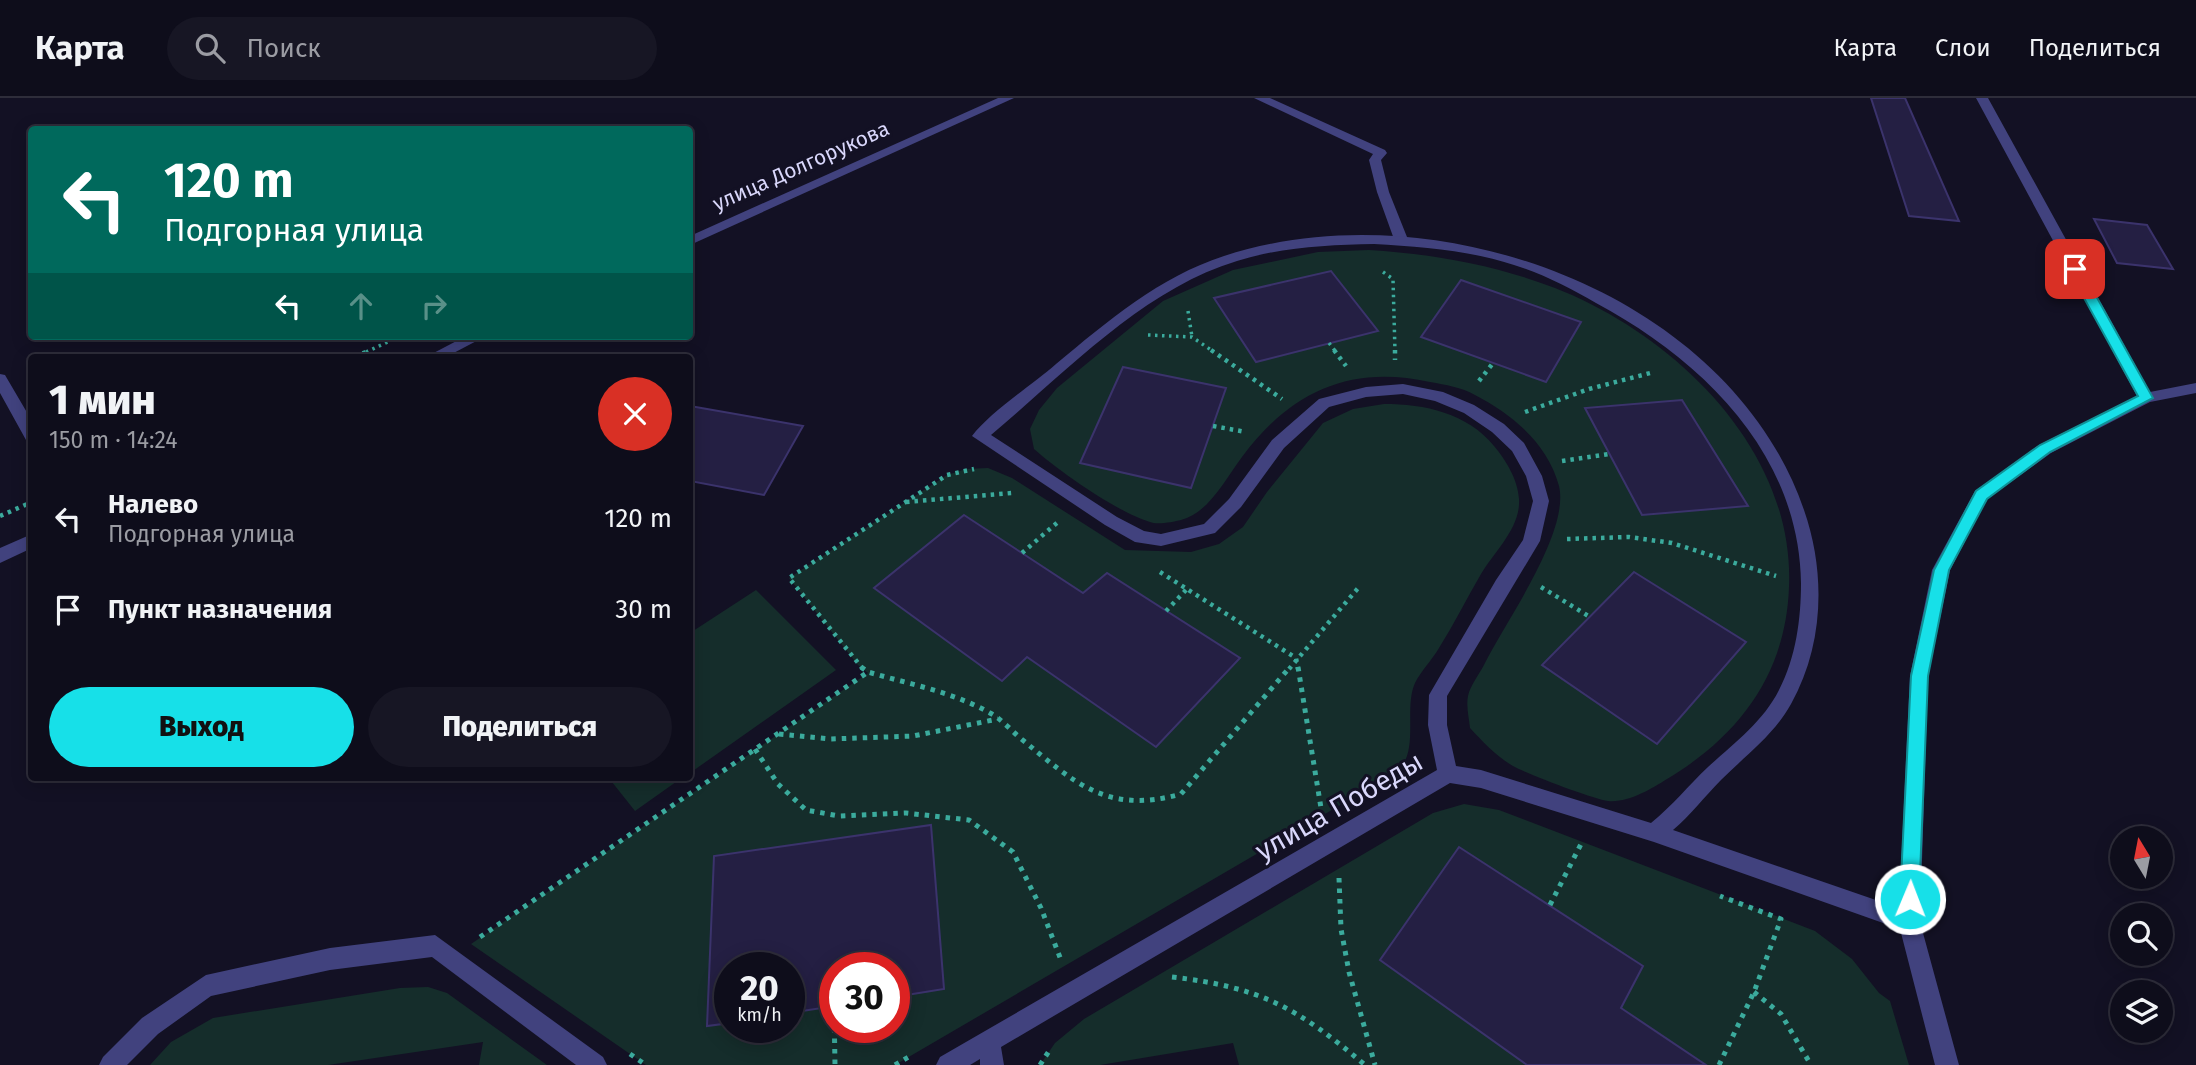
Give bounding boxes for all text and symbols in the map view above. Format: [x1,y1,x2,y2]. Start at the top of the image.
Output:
search box [167,17,657,80]
text: Карта [35,28,125,68]
icon: search [191,29,229,67]
text: Поиск [247,33,321,64]
text: Карта [1833,34,1897,62]
text: Слои [1935,34,1991,62]
text: Поделиться [2029,34,2161,62]
street label: улица Долгорукова [709,115,893,217]
text: 120 m [164,151,294,210]
icon: left [49,154,140,245]
text: Подгорная улица [164,211,424,249]
pin [2045,239,2105,299]
icon: arrive [2056,250,2094,288]
icon: left [269,287,307,325]
icon: ahead [342,287,380,325]
icon: right [415,287,453,325]
text: 1 мин [49,375,156,425]
button: close [598,377,672,451]
text: 150 m · 14:24 [49,426,178,454]
text: Налево [108,489,198,520]
icon: left [49,500,87,538]
text: 120 m [604,503,672,534]
text: Подгорная улица [108,520,295,548]
icon: arrive [49,591,87,629]
text: Пункт назначения [108,594,332,625]
text: 30 m [615,594,672,625]
button: Выход [49,687,354,767]
button: Поделиться [368,687,672,767]
street label: улица Победы [1249,745,1429,867]
north arrow [2110,826,2174,889]
map controls [2110,826,2173,1043]
position arrow [1873,862,1947,936]
button: search [2110,903,2173,966]
speed limit sign: 30 [819,952,910,1043]
text: 20 [740,967,779,1009]
button: layers [2110,980,2173,1043]
text: km/h [737,1004,782,1026]

